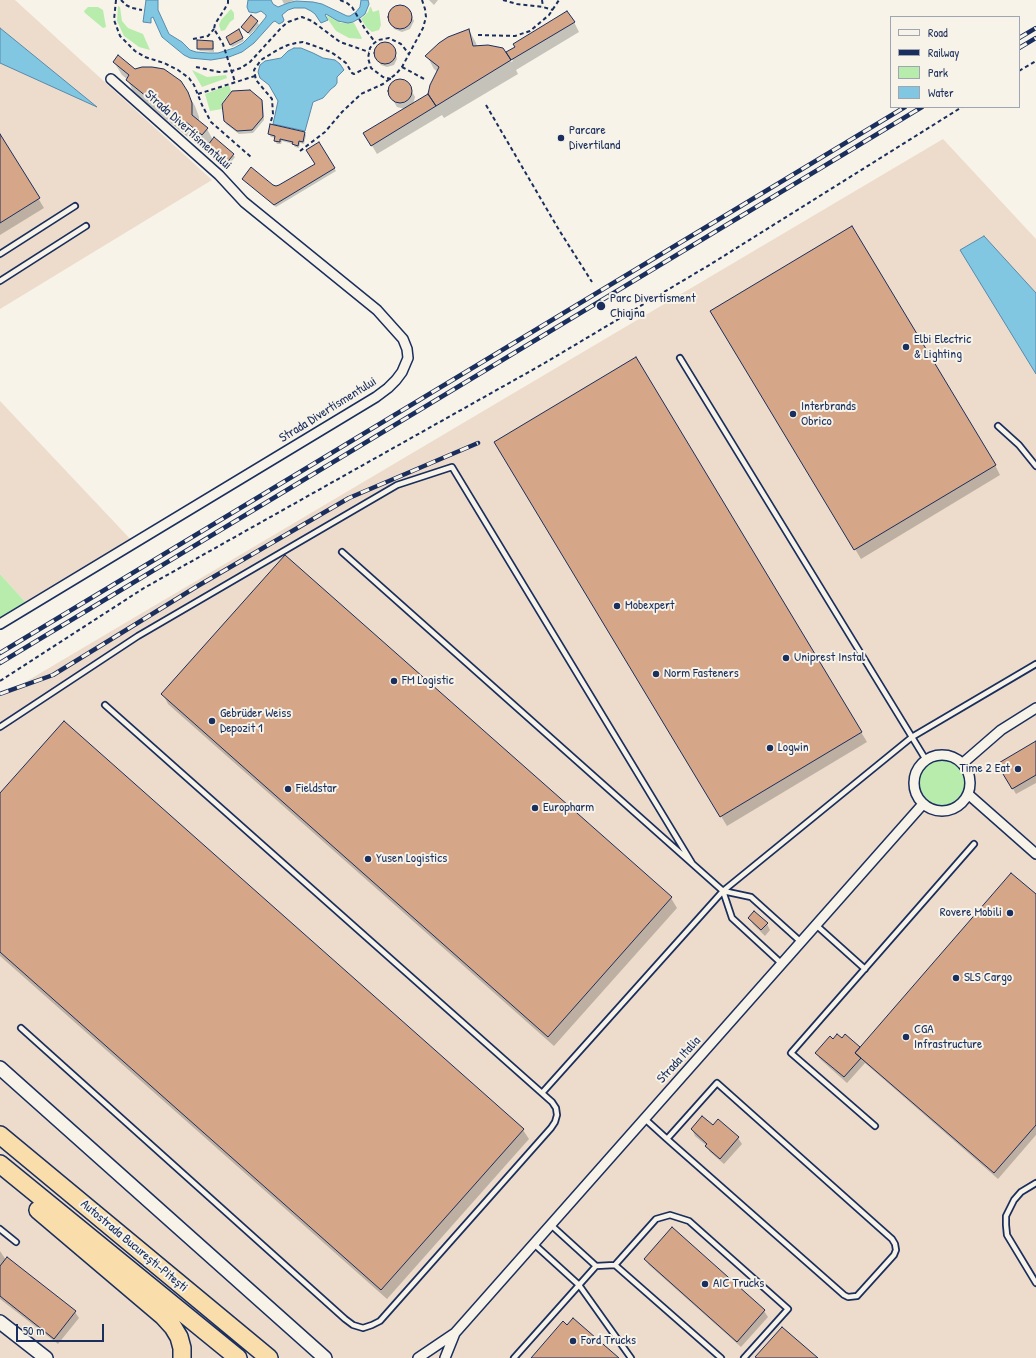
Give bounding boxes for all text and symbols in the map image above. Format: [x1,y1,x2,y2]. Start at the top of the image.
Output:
legend [890,16,1020,108]
text: Road [928,24,948,41]
text: Railway [928,44,959,61]
text: Park [928,64,948,81]
text: Water [928,84,954,101]
street label: Strada Divertismentului [141,87,235,173]
place label: Parcare Divertiland [569,123,620,154]
marker: Parcare Divertiland [556,133,566,143]
place label: Parc Divertisment Chiajna [610,291,696,322]
marker: Parc Divertisment Chiajna [595,300,607,312]
place label: Elbi Electric & Lighting [914,332,971,363]
marker: Elbi Electric & Lighting [901,342,911,352]
street label: Strada Divertismentului [277,374,379,446]
place label: Interbrands Obrico [801,399,856,430]
marker: Interbrands Obrico [788,409,798,419]
place label: Mobexpert [625,598,675,614]
marker: Mobexpert [612,601,622,611]
place label: Uniprest Instal [794,650,865,666]
marker: Uniprest Instal [781,653,791,663]
place label: Norm Fasteners [664,666,739,682]
marker: Norm Fasteners [651,669,661,679]
place label: FM Logistic [402,673,454,689]
marker: FM Logistic [389,676,399,686]
place label: Gebrüder Weiss Depozit 1 [220,706,291,737]
marker: Gebrüder Weiss Depozit 1 [207,716,217,726]
place label: Logwin [778,740,809,756]
marker: Logwin [765,743,775,753]
place label: Time 2 Eat [960,761,1010,777]
marker: Time 2 Eat [1013,764,1023,774]
place label: Fieldstar [296,781,337,797]
marker: Fieldstar [283,784,293,794]
place label: Europharm [543,800,594,816]
marker: Europharm [530,803,540,813]
place label: Yusen Logistics [376,851,447,867]
marker: Yusen Logistics [363,854,373,864]
place label: Rovere Mobili [940,905,1002,921]
marker: Rovere Mobili [1005,908,1015,918]
place label: SLS Cargo [964,970,1012,986]
marker: SLS Cargo [951,973,961,983]
place label: CGA Infrastructure [914,1022,982,1053]
marker: CGA Infrastructure [901,1032,911,1042]
street label: Strada Italia [654,1033,704,1087]
street label: Autostrada București-Pitești [77,1197,191,1295]
place label: AIC Trucks [713,1276,764,1292]
marker: AIC Trucks [700,1279,710,1289]
scale bar [18,1316,106,1342]
text: 50 m [23,1322,44,1339]
place label: Ford Trucks [581,1333,636,1349]
marker: Ford Trucks [568,1336,578,1346]

